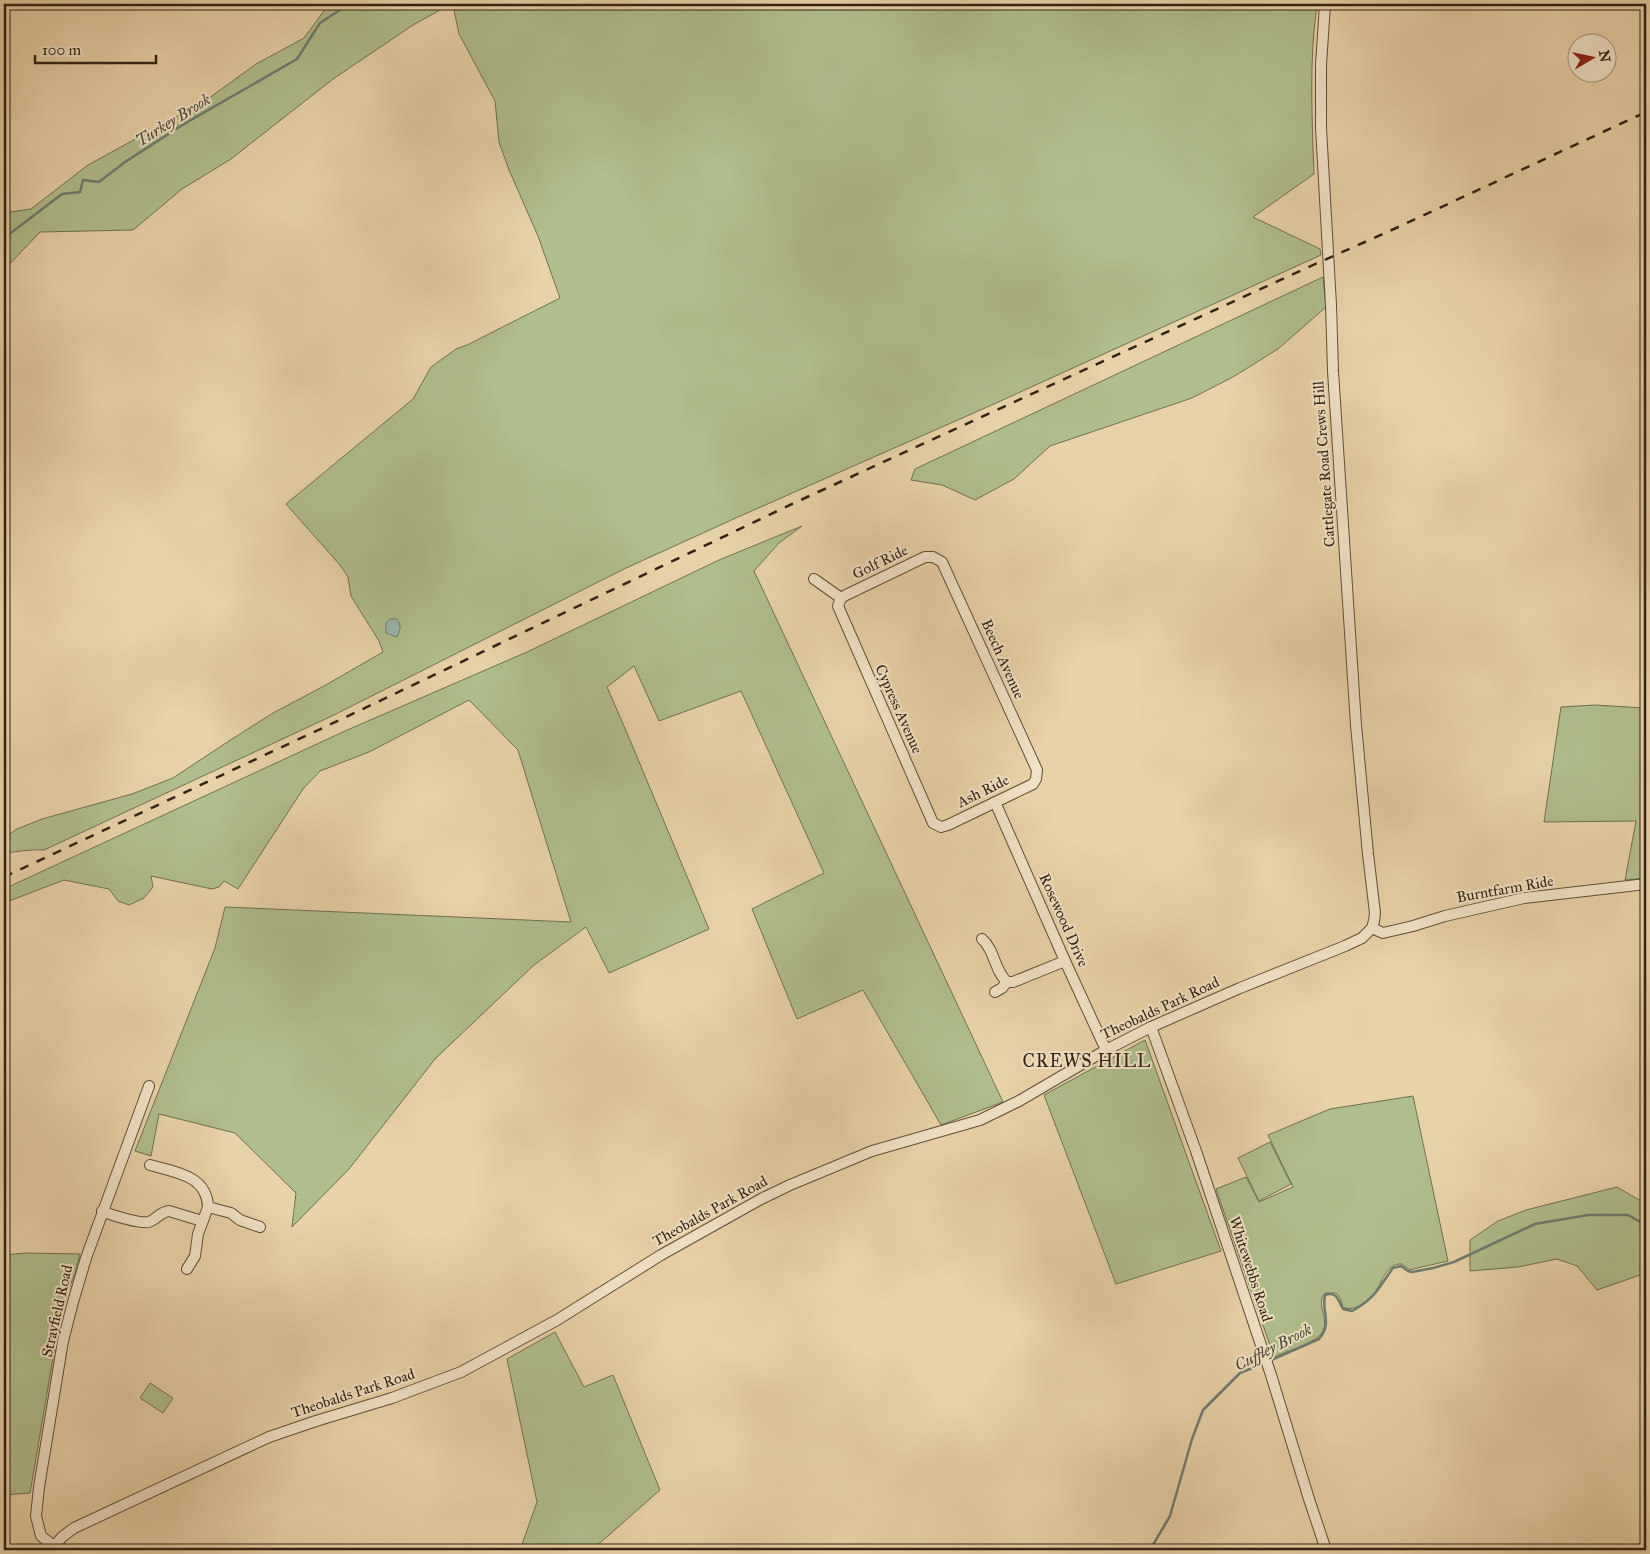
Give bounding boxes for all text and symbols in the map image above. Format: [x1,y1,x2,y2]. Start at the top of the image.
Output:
scale bar [35,32,156,64]
north arrow [1568,32,1618,82]
text: 100 m [42,41,82,59]
text: N [1595,49,1614,63]
water label: Turkey Brook [132,90,214,150]
street label: Cattlegate Road Crews Hill [1309,379,1339,548]
street label: Golf Ride [849,541,911,583]
street label: Beech Avenue [977,616,1029,702]
street label: Cypress Avenue [871,662,927,756]
street label: Ash Ride [953,771,1012,812]
street label: Rosewood Drive [1035,871,1093,969]
street label: Burntfarm Ride [1455,872,1555,906]
street label: Theobalds Park Road [1098,972,1223,1043]
district label: CREWS HILL [1023,1050,1151,1072]
street label: Theobalds Park Road [649,1172,771,1250]
street label: Whitewebbs Road [1226,1214,1277,1324]
street label: Strayfield Road [38,1263,76,1359]
water label: Cuffley Brook [1231,1319,1315,1375]
street label: Theobalds Park Road [289,1364,417,1421]

